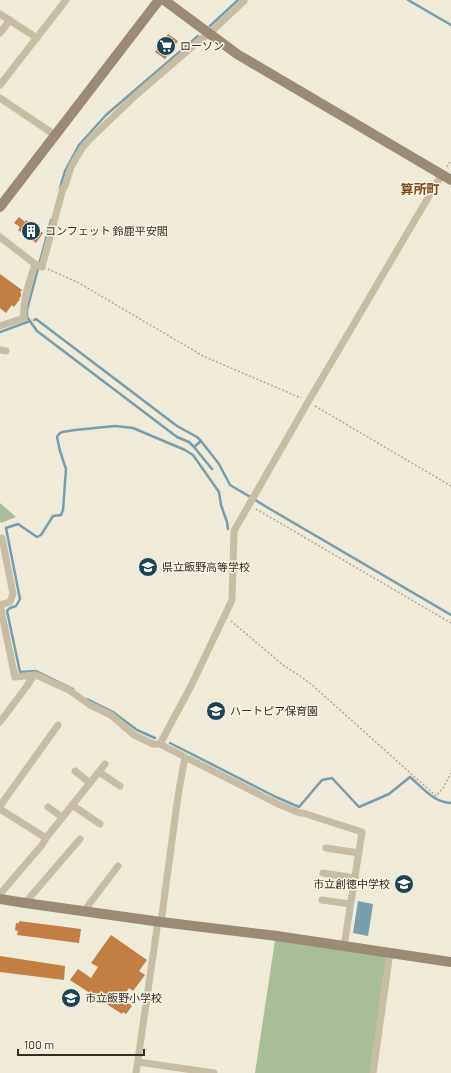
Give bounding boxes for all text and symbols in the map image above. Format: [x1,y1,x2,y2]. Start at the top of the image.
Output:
supermarket icon: ローソン [155,35,177,57]
place label: ローソン [180,39,224,52]
district label: 算所町 [400,181,440,197]
building icon: コンフェット 鈴鹿平安閣 [20,220,42,242]
place label: コンフェット 鈴鹿平安閣 [45,224,168,237]
school or university icon: 県立飯野高等学校 [137,556,159,578]
place label: 県立飯野高等学校 [162,560,250,573]
school or university icon: ハートピア保育園 [205,700,227,722]
place label: ハートピア保育園 [230,704,318,717]
school or university icon: 市立創徳中学校 [393,873,415,895]
place label: 市立創徳中学校 [313,877,390,890]
school or university icon: 市立飯野小学校 [60,987,82,1009]
place label: 市立飯野小学校 [85,991,162,1004]
scale bar [18,1031,144,1057]
text: 100 m [24,1037,54,1051]

